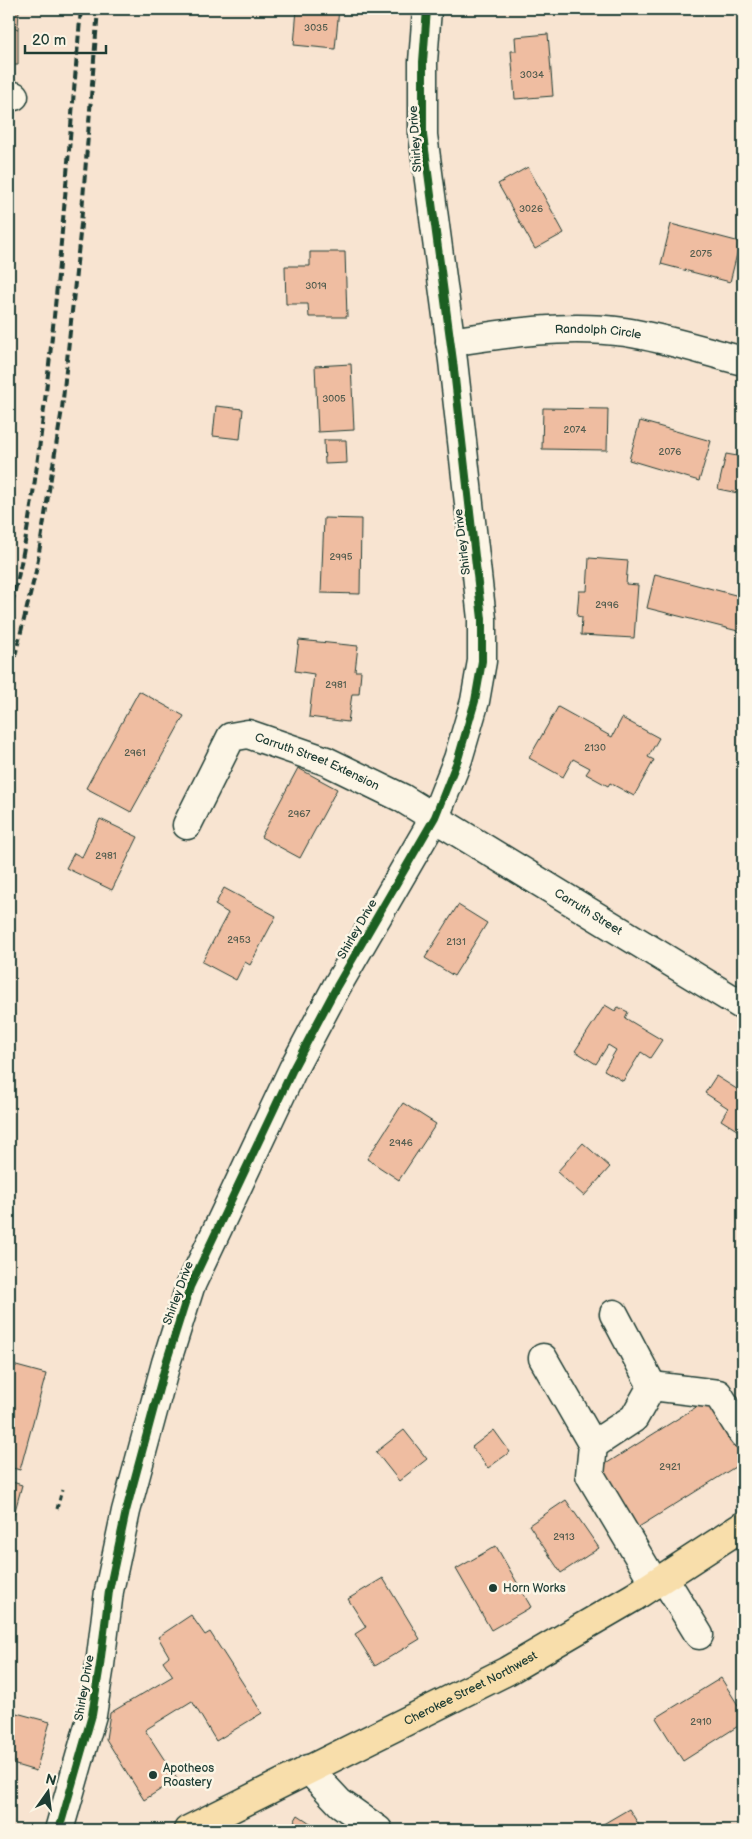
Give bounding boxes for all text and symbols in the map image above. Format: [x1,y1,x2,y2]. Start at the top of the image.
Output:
scale bar [25,22,106,54]
house number: 3035 [304,22,328,34]
text: 20 m [32,31,66,50]
house number: 3034 [520,69,544,81]
street label: Shirley Drive [406,105,425,173]
house number: 3026 [519,203,543,215]
house number: 2075 [690,248,712,260]
house number: 3019 [305,280,327,292]
street label: Randolph Circle [554,322,643,343]
house number: 3005 [322,393,346,405]
house number: 2074 [564,424,586,436]
house number: 2076 [659,446,681,458]
street label: Shirley Drive [451,508,474,576]
house number: 2995 [329,551,353,563]
house number: 2996 [595,599,619,611]
house number: 2981 [325,679,347,691]
street label: Carruth Street Extension [253,730,382,794]
house number: 2130 [584,742,606,754]
house number: 2961 [124,747,146,759]
house number: 2967 [288,808,310,820]
house number: 2981 [95,850,117,862]
street label: Carruth Street [551,886,625,939]
street label: Shirley Drive [334,897,381,962]
house number: 2953 [227,934,251,946]
house number: 2131 [446,936,466,948]
house number: 2946 [389,1137,413,1149]
street label: Shirley Drive [160,1259,197,1327]
house number: 2921 [659,1461,681,1473]
house number: 2913 [553,1531,575,1543]
place label: Horn Works [503,1581,566,1596]
marker: Horn Works [487,1582,499,1594]
street label: Cherokee Street Northwest [402,1648,540,1729]
street label: Shirley Drive [71,1654,98,1722]
house number: 2910 [690,1716,712,1728]
place label: Apotheos Roastery [163,1761,214,1790]
north arrow [22,1766,72,1816]
marker: Apotheos Roastery [147,1769,159,1781]
text: N [44,1770,58,1789]

